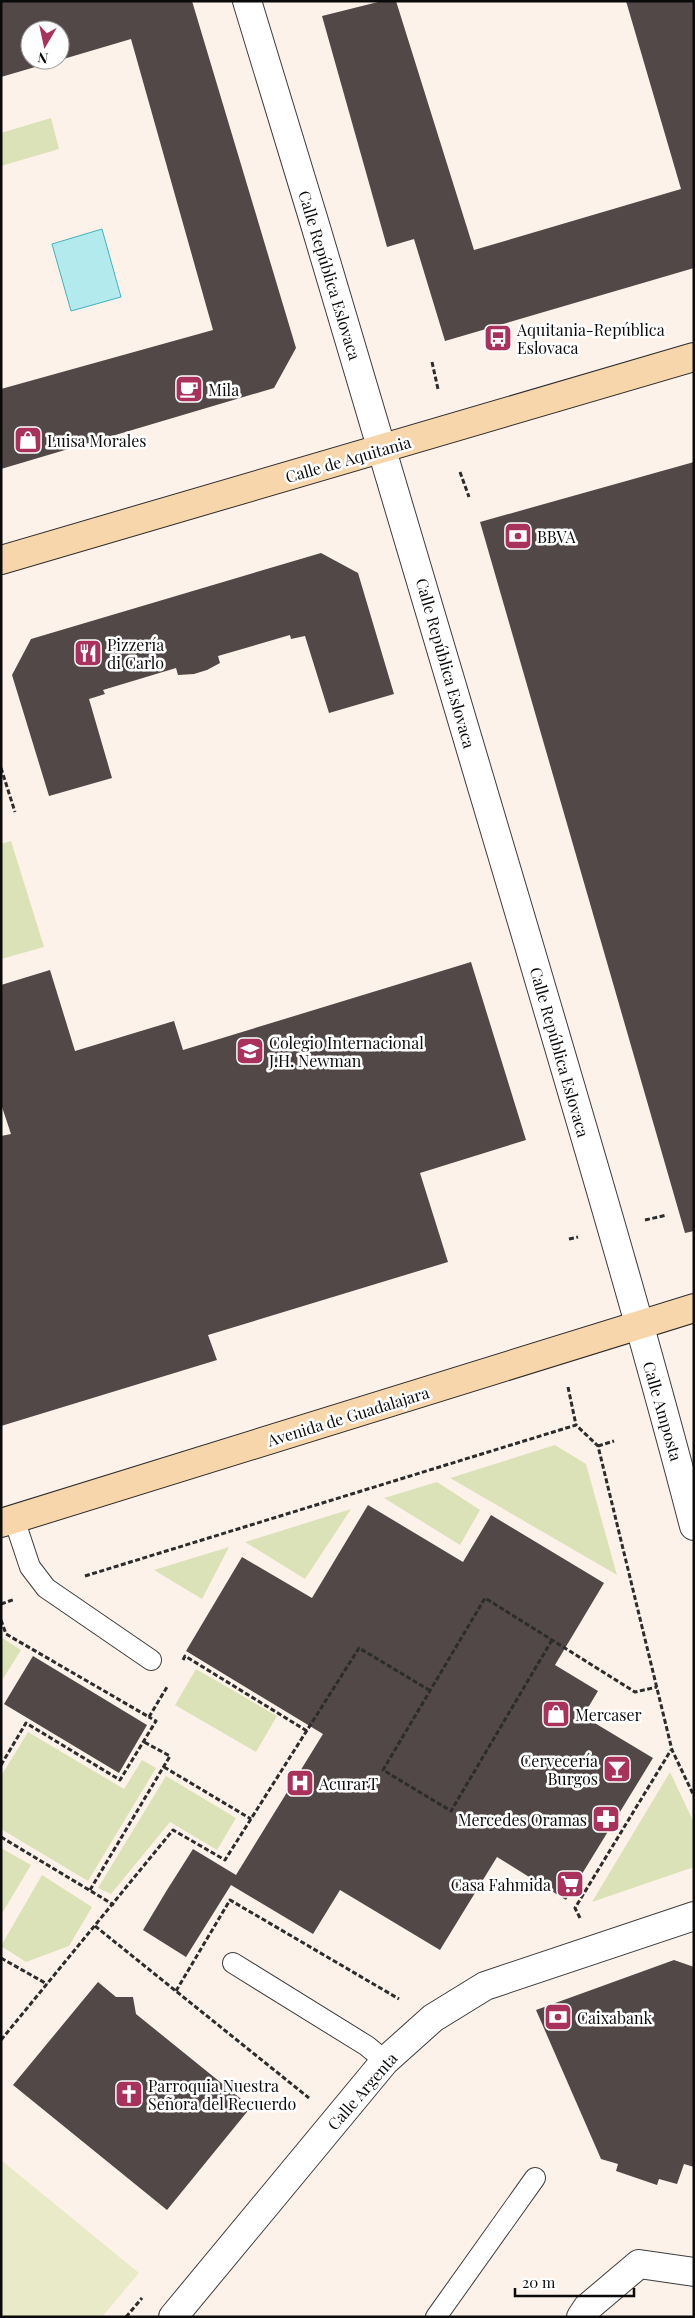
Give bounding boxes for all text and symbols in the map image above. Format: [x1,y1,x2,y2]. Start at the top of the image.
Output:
north arrow [20,20,70,70]
text: N [36,48,49,69]
street label: Calle República Eslovaca [294,188,366,362]
place label: Aquitania-República Eslovaca [516,319,665,358]
bus stop icon: Aquitania-República Eslovaca [483,323,513,353]
cafe icon: Mila [174,374,204,404]
place label: Mila [208,379,239,400]
shop icon: Luisa Morales [13,425,43,455]
place label: Luisa Morales [47,430,146,451]
street label: Calle de Aquitania [283,431,413,487]
bank icon: BBVA [503,521,533,551]
place label: BBVA [537,526,577,547]
street label: Calle República Eslovaca [412,575,480,751]
place label: Pizzería di Carlo [107,634,164,673]
restaurant icon: Pizzería di Carlo [73,638,103,668]
street label: Calle República Eslovaca [526,964,594,1140]
place label: Colegio Internacional J.H. Newman [268,1032,424,1071]
school or university icon: Colegio Internacional J.H. Newman [235,1036,265,1066]
street label: Calle Amposta [639,1359,687,1463]
street label: Avenida de Guadalajara [264,1381,432,1451]
shop icon: Mercaser [541,1699,571,1729]
place label: Mercaser [575,1704,642,1725]
place label: Cervecería Burgos [520,1750,598,1789]
bar icon: Cervecería Burgos [602,1754,632,1784]
hospital icon: AcurarT [285,1768,315,1798]
place label: AcurarT [318,1773,378,1794]
pharmacy icon: Mercedes Oramas [591,1804,621,1834]
place label: Mercedes Oramas [458,1809,587,1830]
supermarket icon: Casa Fahmida [555,1869,585,1899]
place label: Casa Fahmida [451,1874,551,1895]
bank icon: Caixabank [543,2002,573,2032]
place label: Caixabank [577,2007,652,2028]
street label: Calle Argenta [322,2048,402,2134]
place label: Parroquia Nuestra Señora del Recuerdo [148,2075,297,2114]
church icon: Parroquia Nuestra Señora del Recuerdo [114,2079,144,2109]
scale bar [515,2266,634,2298]
text: 20 m [522,2272,556,2292]

